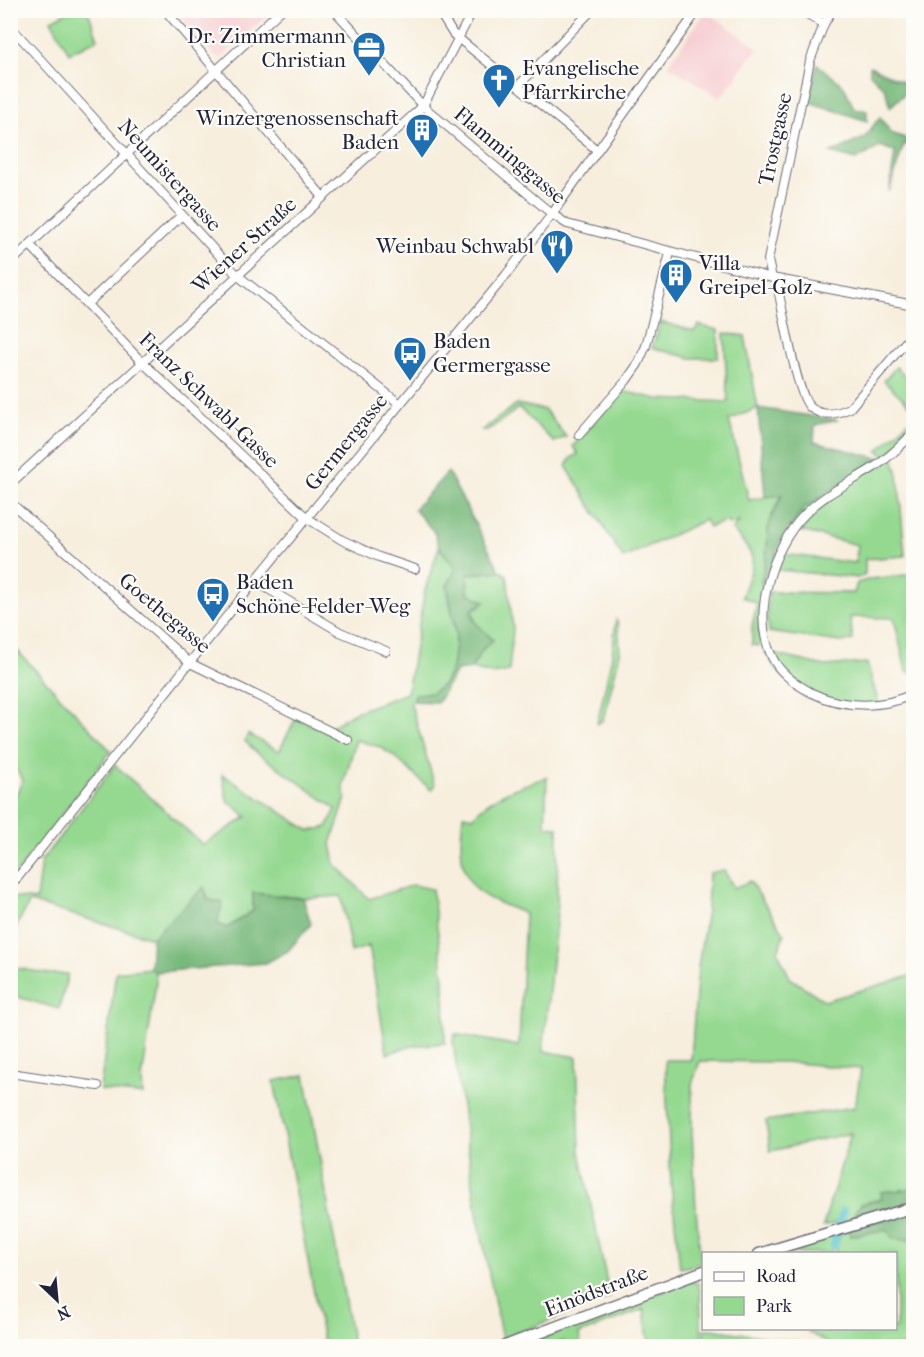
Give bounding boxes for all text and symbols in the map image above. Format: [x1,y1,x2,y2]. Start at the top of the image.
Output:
place label: Dr. Zimmermann Christian [187,24,346,72]
office icon: Dr. Zimmermann Christian [351,30,387,77]
place label: Evangelische Pfarrkirche [522,56,639,104]
church icon: Evangelische Pfarrkirche [481,62,517,109]
street label: Trostgasse [753,90,797,188]
street label: Flamminggasse [449,101,571,209]
place label: Winzergenossenschaft Baden [195,106,400,154]
building icon: Winzergenossenschaft Baden [404,112,440,159]
street label: Neumistergasse [113,114,227,236]
street label: Wiener Straße [186,192,301,299]
restaurant icon: Weinbau Schwabl [539,228,575,275]
place label: Weinbau Schwabl [375,234,534,258]
place label: Villa Greipel-Golz [698,251,813,299]
building icon: Villa Greipel-Golz [658,257,694,304]
street label: Franz Schwabl-Gasse [134,327,284,473]
place label: Baden Germergasse [433,329,551,377]
bus stop icon: Baden Germergasse [392,335,428,382]
street label: Germergasse [300,389,392,495]
street label: Goethegasse [114,568,216,658]
place label: Baden Schöne-Felder-Weg [236,570,411,618]
bus stop icon: Baden Schöne-Felder-Weg [195,576,231,623]
legend [702,1252,897,1330]
street label: Einödstraße [541,1260,651,1322]
text: Road [756,1266,796,1287]
north arrow [27,1270,87,1330]
text: Park [756,1296,793,1317]
text: N [53,1302,73,1325]

